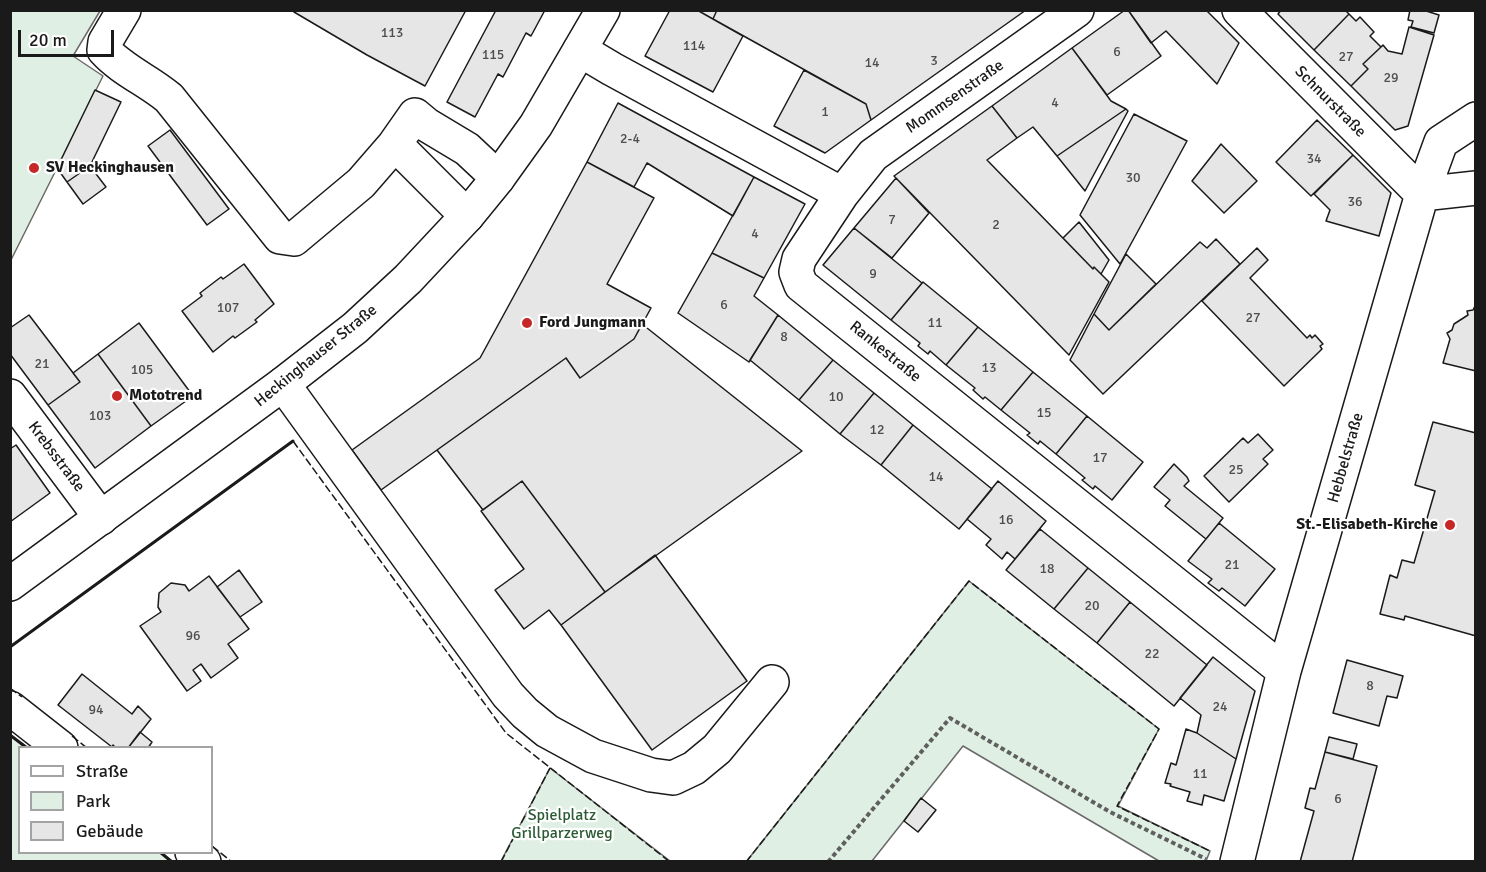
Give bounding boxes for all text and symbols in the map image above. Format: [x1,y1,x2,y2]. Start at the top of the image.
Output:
scale bar [21,18,117,56]
house number: 113 [381,25,403,41]
text: 20 m [29,29,67,51]
house number: 114 [683,38,705,54]
house number: 6 [1113,44,1121,60]
house number: 115 [482,47,504,63]
house number: 27 [1338,49,1354,65]
house number: 3 [930,53,938,69]
house number: 14 [864,55,880,71]
street label: Mommsenstraße [902,56,1008,138]
street label: Schnurstraße [1290,62,1370,142]
house number: 29 [1383,70,1399,86]
house number: 4 [1051,95,1059,111]
house number: 1 [821,104,829,120]
house number: 2-4 [620,131,640,147]
house number: 34 [1306,151,1322,167]
place label: SV Heckinghausen [46,158,174,178]
marker: SV Heckinghausen [27,161,41,175]
house number: 30 [1125,170,1141,186]
house number: 36 [1347,194,1363,210]
house number: 7 [888,212,896,228]
house number: 2 [992,217,1000,233]
house number: 4 [751,226,759,242]
house number: 9 [869,266,877,282]
house number: 6 [720,297,728,313]
house number: 107 [217,300,239,316]
street label: Heckinghauser Straße [251,301,381,411]
house number: 27 [1245,310,1261,326]
place label: Ford Jungmann [539,313,646,333]
house number: 11 [927,315,943,331]
marker: Ford Jungmann [520,316,534,330]
street label: Rankestraße [845,317,925,387]
house number: 8 [780,329,788,345]
house number: 21 [34,356,50,372]
house number: 13 [981,360,997,376]
house number: 105 [131,362,153,378]
place label: Mototrend [129,386,202,406]
marker: Mototrend [110,389,124,403]
house number: 10 [828,389,844,405]
house number: 15 [1036,405,1052,421]
house number: 103 [89,408,111,424]
street label: Hebbelstraße [1324,411,1368,505]
street label: Krebsstraße [23,418,89,496]
house number: 12 [869,422,885,438]
house number: 17 [1092,450,1108,466]
house number: 25 [1228,462,1244,478]
house number: 14 [928,469,944,485]
house number: 16 [998,512,1014,528]
place label: St.-Elisabeth-Kirche [1296,515,1438,535]
marker: St.-Elisabeth-Kirche [1443,518,1457,532]
house number: 21 [1224,557,1240,573]
house number: 18 [1039,561,1055,577]
house number: 20 [1084,598,1100,614]
house number: 96 [185,628,201,644]
house number: 22 [1144,646,1160,662]
house number: 8 [1366,678,1374,694]
house number: 24 [1212,699,1228,715]
house number: 94 [88,702,104,718]
legend [18,746,213,854]
text: Straße [76,760,128,782]
house number: 11 [1192,766,1208,782]
text: Park [76,790,111,812]
house number: 6 [1334,791,1342,807]
park label: Spielplatz Grillparzerweg [511,806,613,844]
text: Gebäude [76,820,144,842]

